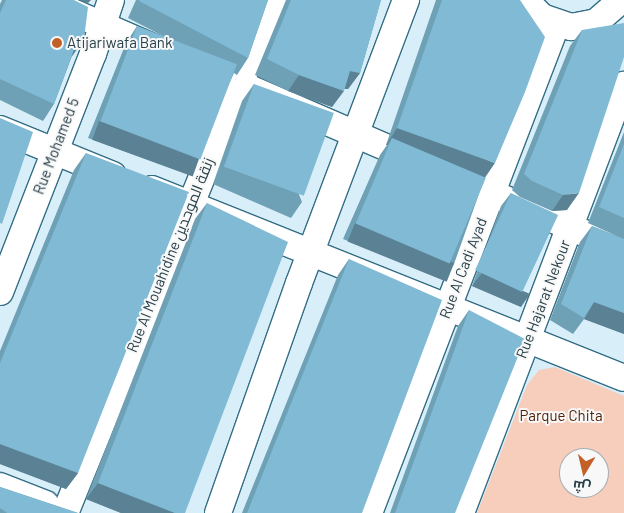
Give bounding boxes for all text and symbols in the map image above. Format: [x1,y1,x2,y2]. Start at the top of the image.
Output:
place label: Atijariwafa Bank [67,34,172,52]
marker: Atijariwafa Bank [51,37,63,49]
street label: Rue Mohamed 5 [29,95,83,197]
street label: Rue Al Mouahidine زنقة الموحدين [123,155,217,355]
street label: Rue Al Cadi Ayad [435,215,491,321]
street label: Rue Hajarat Nekour [512,237,574,361]
park label: Parque Chita [519,407,603,425]
north arrow [559,448,609,498]
text: ش [572,478,592,497]

